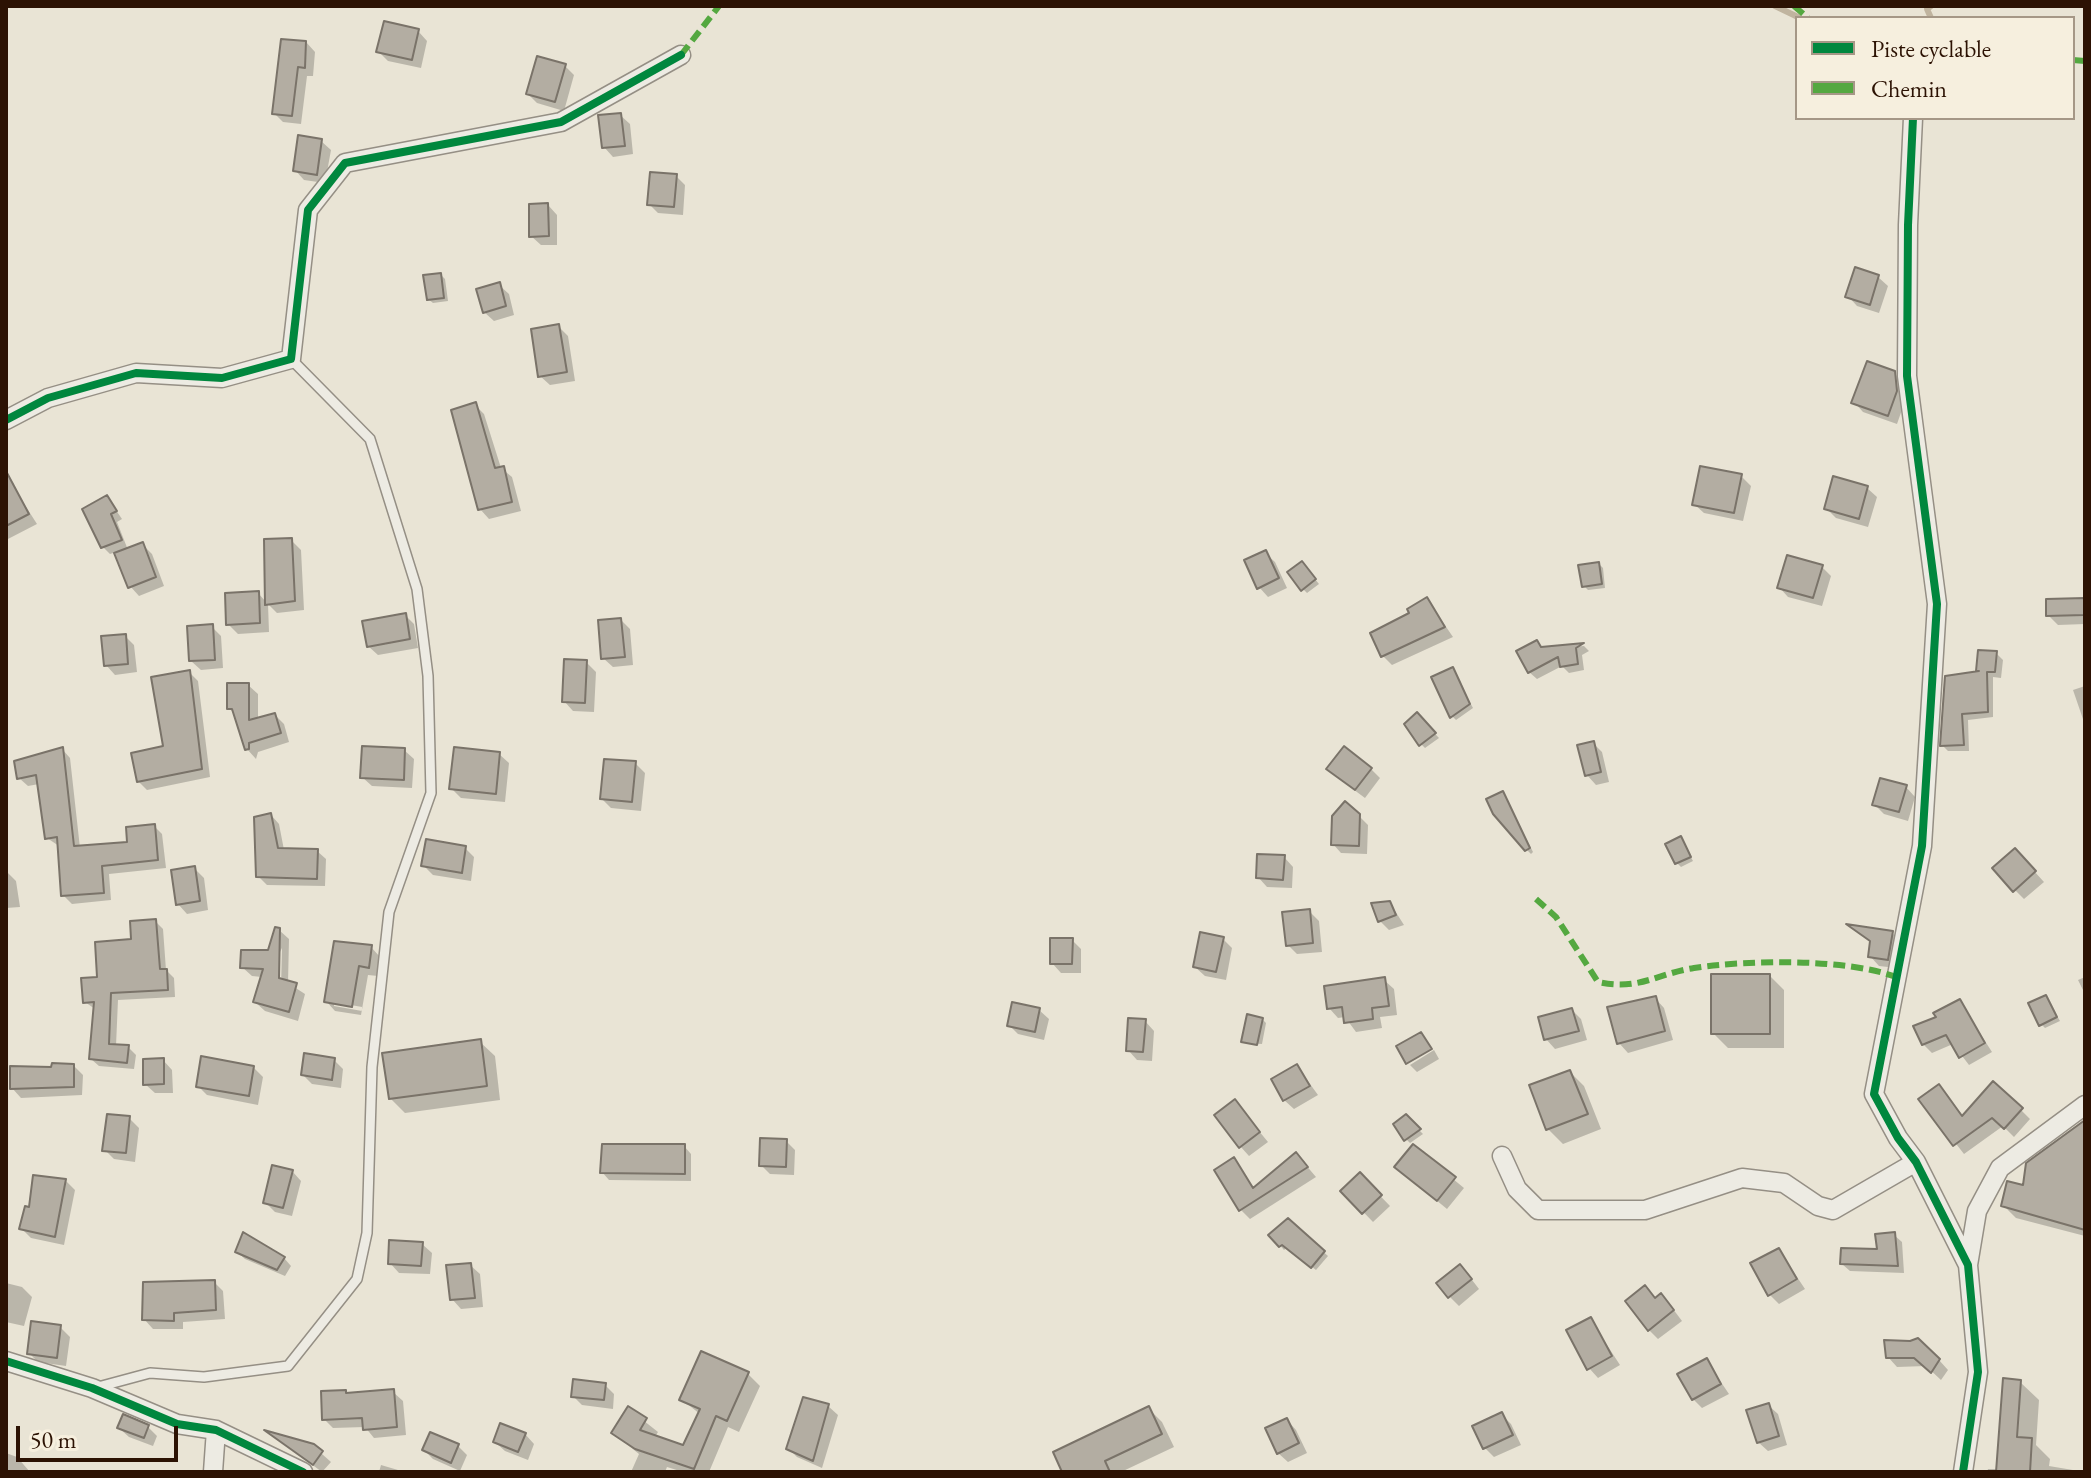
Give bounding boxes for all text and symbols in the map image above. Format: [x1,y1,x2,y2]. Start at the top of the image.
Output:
legend [1795,16,2075,120]
text: Piste cyclable [1871,33,1991,64]
text: Chemin [1871,73,1947,104]
scale bar [20,1410,182,1460]
text: 50 m [30,1424,77,1455]

